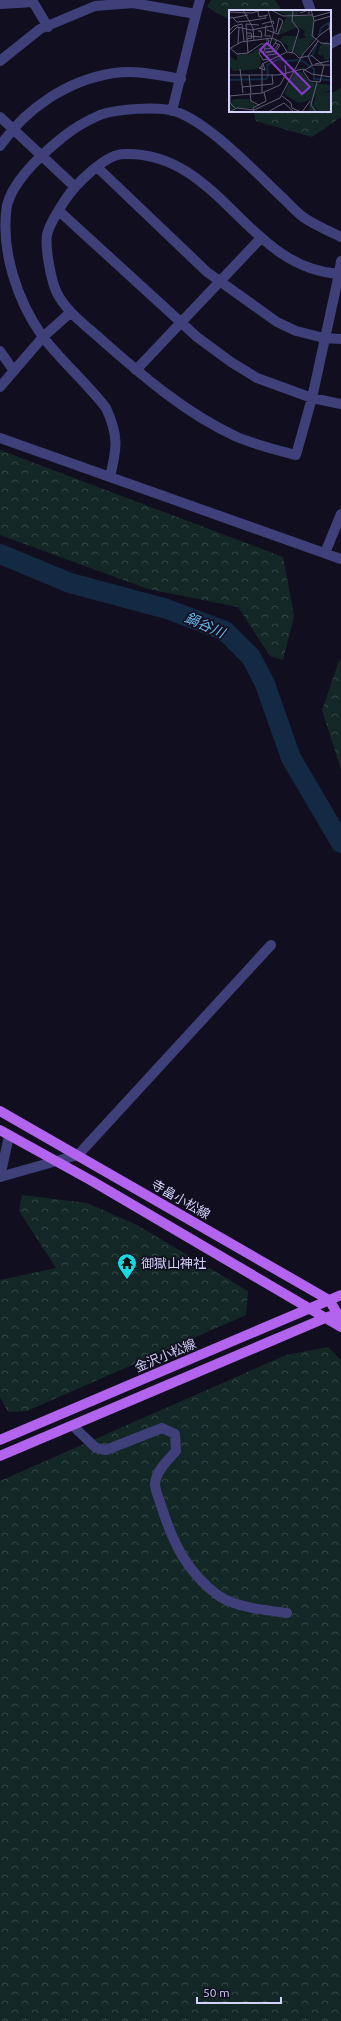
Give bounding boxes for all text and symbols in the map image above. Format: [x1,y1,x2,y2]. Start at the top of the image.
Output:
inset map [229,10,331,112]
water label: 鍋谷川 [183,609,229,642]
street label: 寺畠小松線 [149,1177,213,1221]
temple icon: 御獄山神社 [116,1252,138,1280]
place label: 御獄山神社 [141,1256,206,1270]
street label: 金沢小松線 [132,1336,198,1374]
scale bar [197,1979,281,2005]
text: 50 m [203,1986,230,1999]

